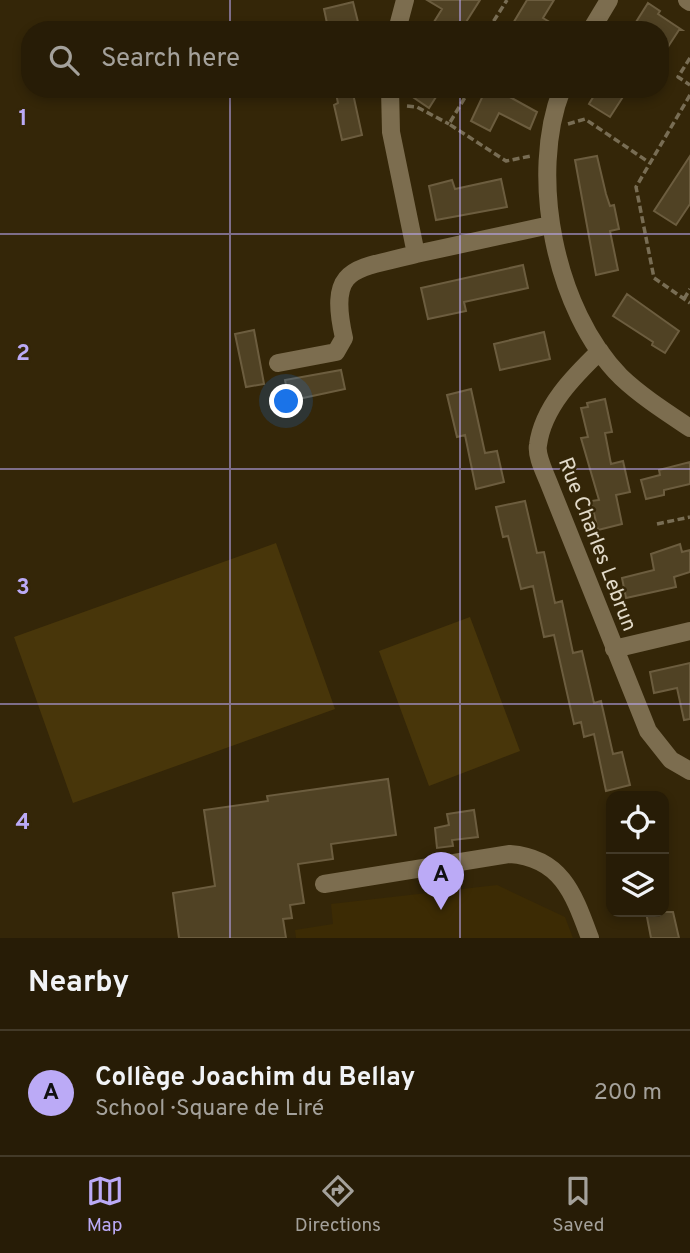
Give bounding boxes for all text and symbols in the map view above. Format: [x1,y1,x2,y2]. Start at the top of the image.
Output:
search box [21,21,669,98]
icon: search [45,41,83,79]
text: Search here [101,43,240,76]
text: 1 [18,105,28,134]
text: 2 [16,340,30,369]
your location [269,384,303,418]
street label: Rue Charles Lebrun [551,454,642,635]
text: 3 [16,574,30,603]
map controls [606,791,669,917]
button: locate [606,791,669,854]
text: 4 [16,809,30,838]
pin: A [418,852,464,910]
button: layers [606,854,669,917]
text: Nearby [28,965,129,1002]
text: Collège Joachim du Bellay [95,1062,415,1095]
text: A [43,1079,59,1108]
text: 200 m [594,1079,662,1108]
text: School · Square de Liré [95,1095,324,1124]
tab: Map [86,1172,124,1238]
tab: Directions [295,1172,381,1238]
tab: Saved [552,1172,604,1238]

